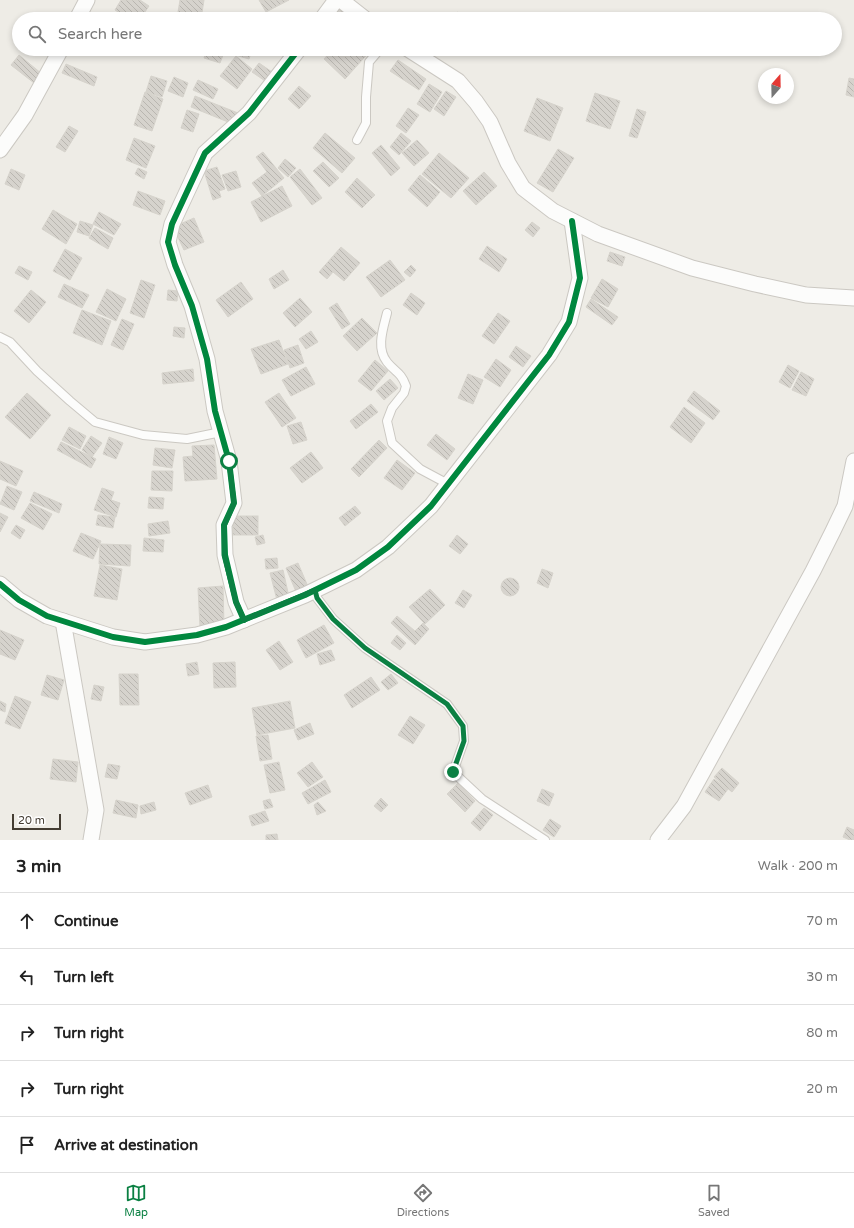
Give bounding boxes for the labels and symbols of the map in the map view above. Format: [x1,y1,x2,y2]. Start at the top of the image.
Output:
north arrow [758,68,794,104]
route start [220,452,238,470]
route end [444,763,462,781]
scale bar [12,812,61,831]

